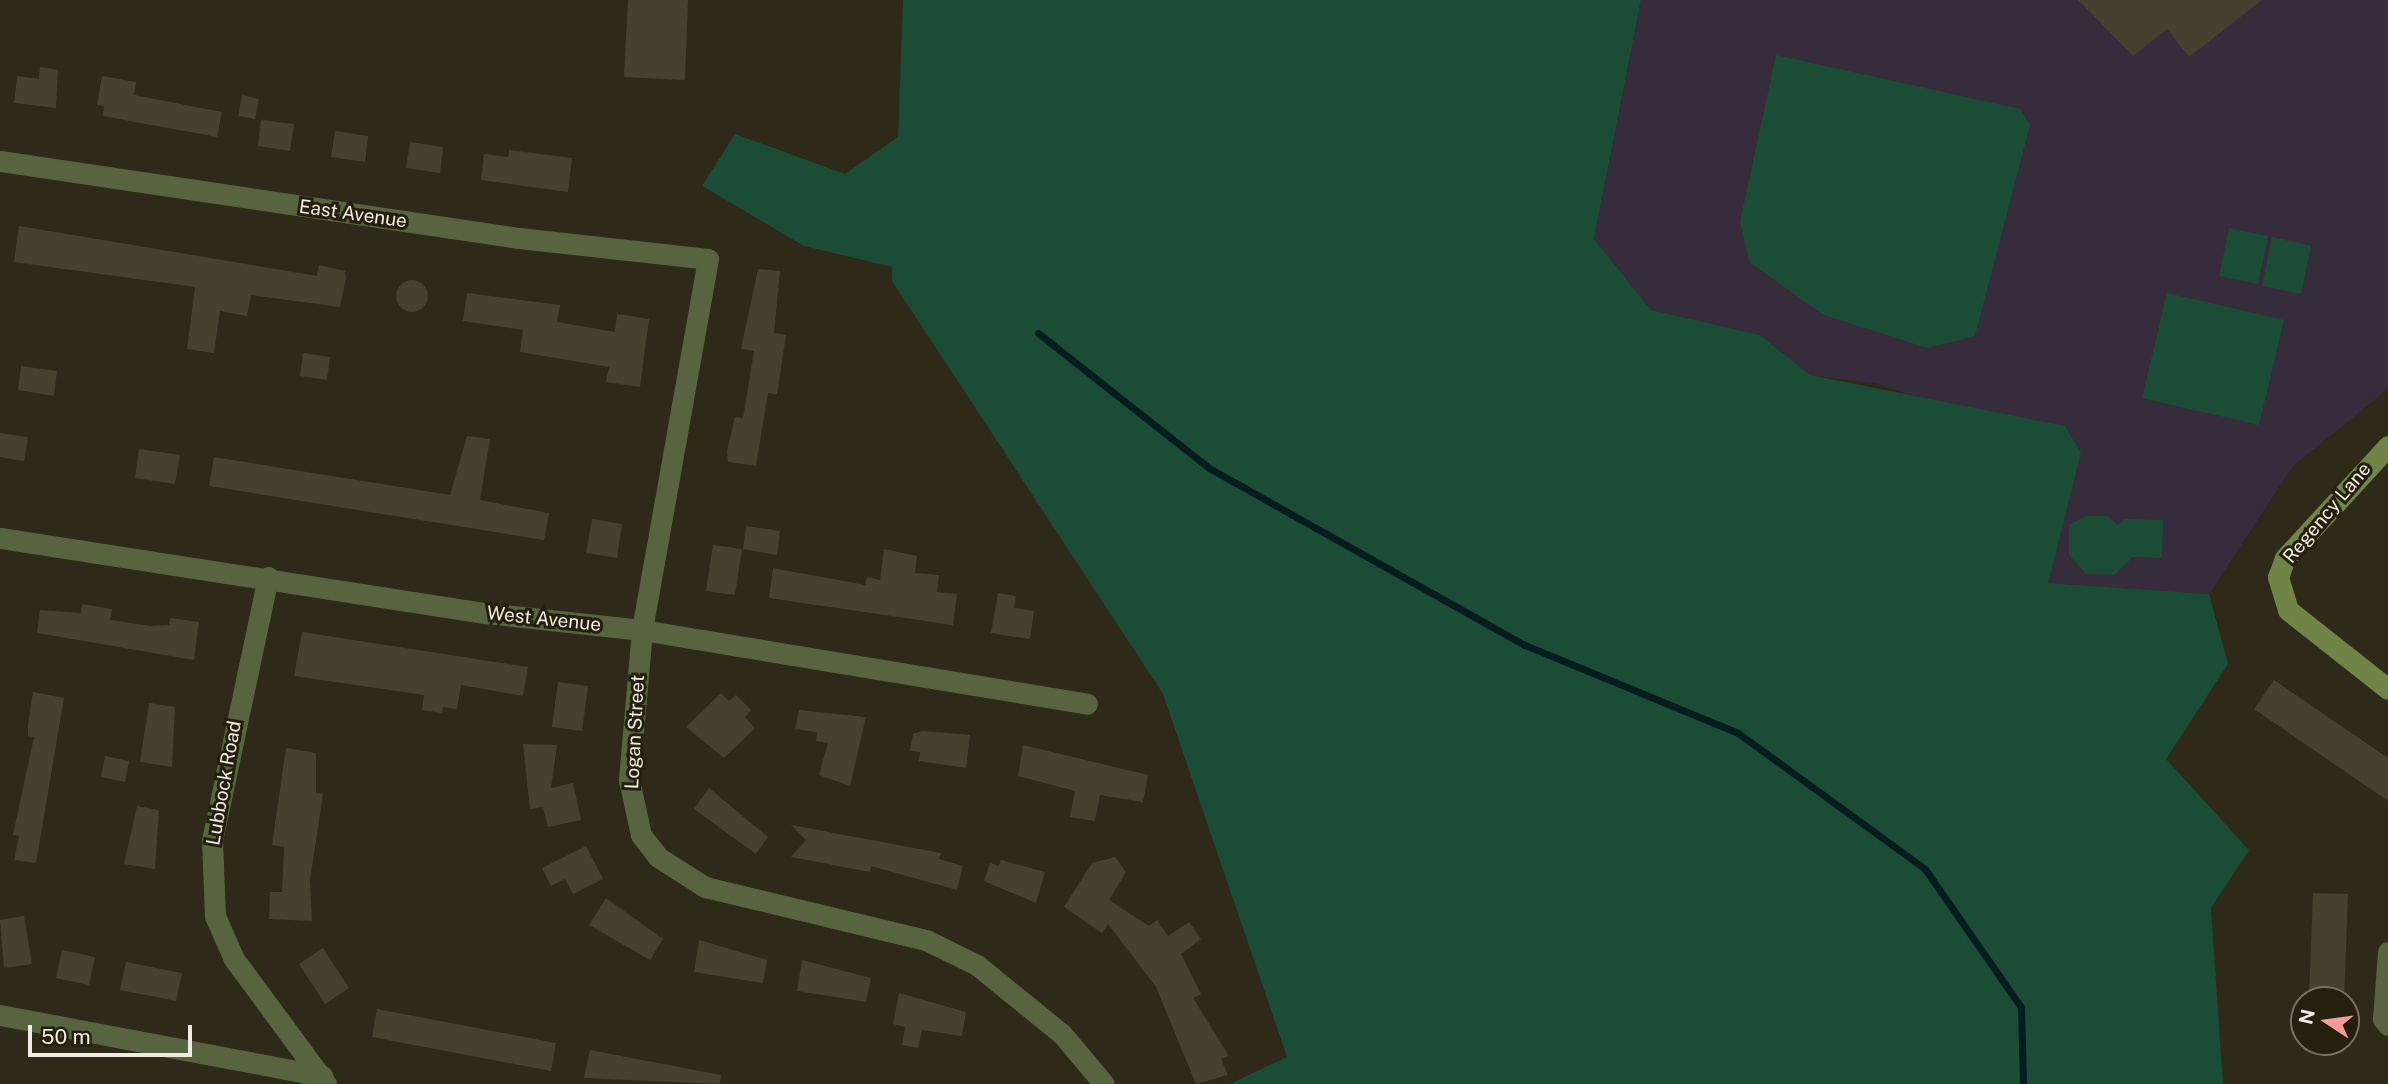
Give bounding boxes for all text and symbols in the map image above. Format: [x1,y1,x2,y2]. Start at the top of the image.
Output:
street label: East Avenue [298,195,408,233]
street label: Regency Lane [2278,458,2376,568]
street label: West Avenue [486,602,602,636]
street label: Logan Street [621,674,649,790]
street label: Lubbock Road [202,719,246,847]
north arrow [2290,986,2360,1056]
text: N [2294,1007,2319,1026]
scale bar [32,1010,196,1054]
text: 50 m [41,1024,91,1049]

